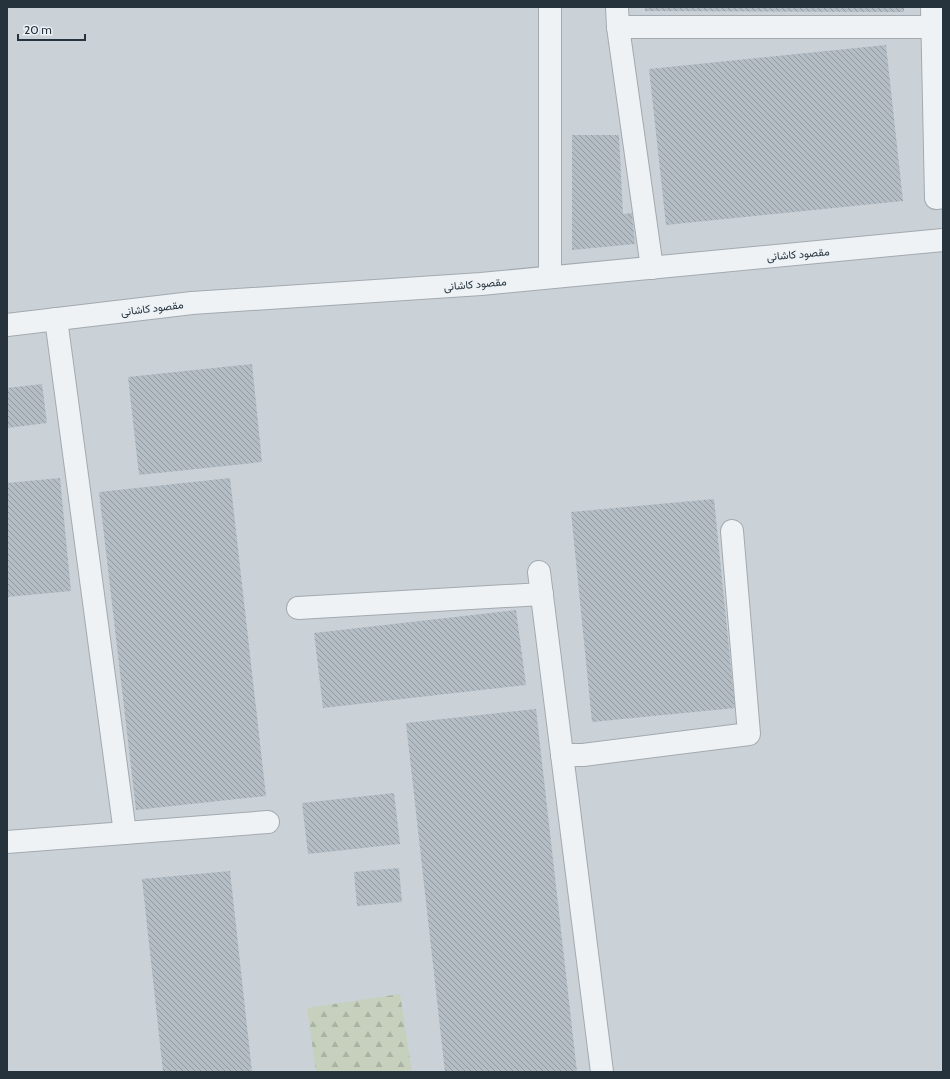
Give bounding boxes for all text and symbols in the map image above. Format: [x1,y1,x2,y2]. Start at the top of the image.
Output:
scale bar [18,16,85,42]
text: 20 m [24,22,52,37]
street label: مقصود کاشانی [766,244,830,264]
street label: مقصود کاشانی [443,274,507,294]
street label: مقصود کاشانی [120,297,184,319]

